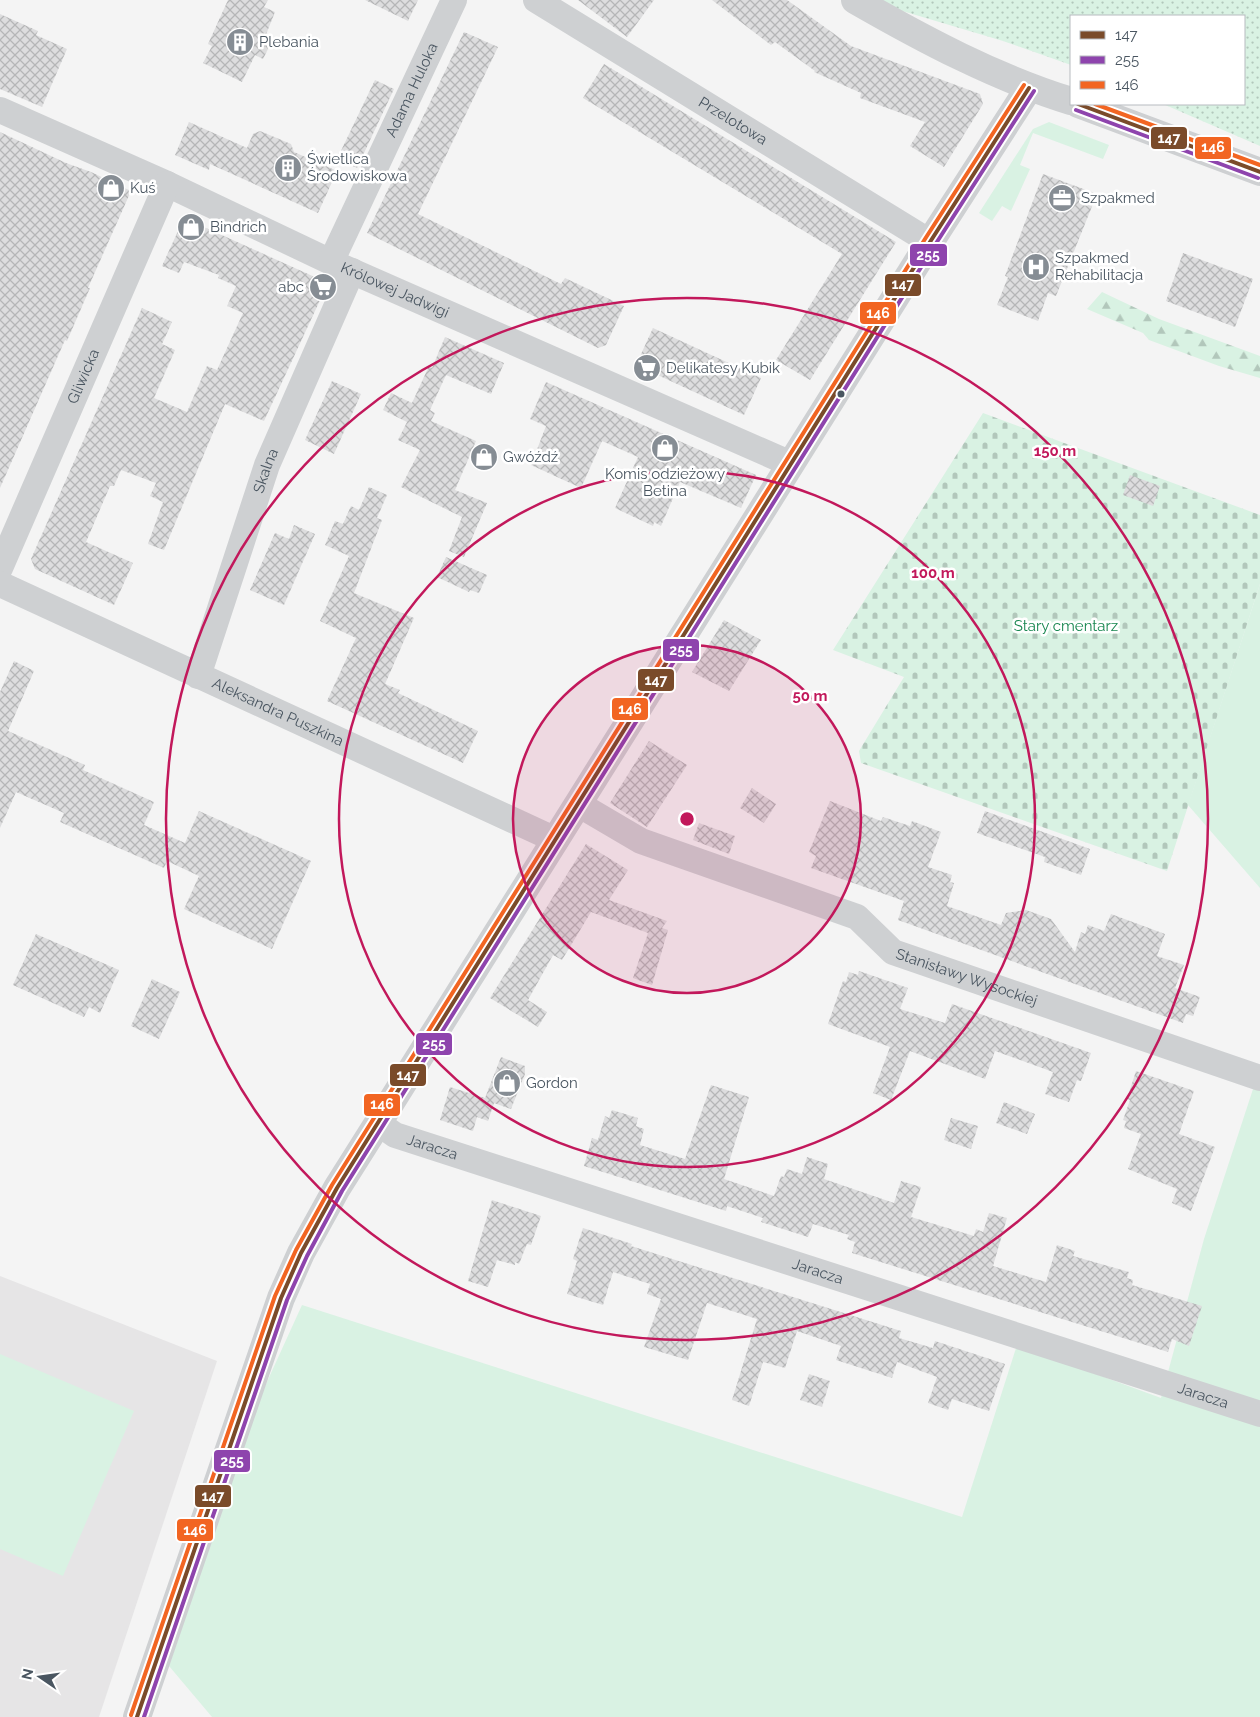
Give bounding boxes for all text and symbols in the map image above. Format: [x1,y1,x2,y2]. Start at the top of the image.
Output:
legend [1070,15,1245,105]
text: 147 [1115,26,1138,44]
building icon: Plebania [225,27,255,57]
place label: Plebania [259,33,319,51]
street label: Adama Huloka [382,40,442,140]
text: 255 [1115,51,1139,69]
text: 146 [1115,76,1139,94]
street label: Przelotowa [695,93,770,149]
line badge: 147 [1150,126,1188,150]
text: 147 [1158,130,1181,146]
line badge: 146 [1194,136,1232,160]
text: 146 [1201,139,1225,155]
place label: Świetlica Środowiskowa [307,150,407,185]
building icon: Świetlica Środowiskowa [273,153,303,183]
shop icon: Kuś [96,173,126,203]
place label: Kuś [130,179,156,197]
office icon: Szpakmed [1047,183,1077,213]
place label: Szpakmed [1081,189,1155,207]
shop icon: Bindrich [176,212,206,242]
place label: Bindrich [210,218,267,236]
line badge: 255 [909,243,948,267]
text: 255 [916,247,940,263]
place label: Szpakmed Rehabilitacja [1055,249,1143,284]
hospital icon: Szpakmed Rehabilitacja [1021,252,1051,282]
street label: Królowej Jadwigi [338,258,452,322]
supermarket icon: abc [308,272,338,302]
line badge: 147 [884,273,922,297]
text: 147 [892,276,915,292]
place label: abc [278,278,304,296]
line badge: 146 [859,301,897,325]
text: 146 [866,305,890,321]
street label: Gliwicka [64,346,103,407]
supermarket icon: Delikatesy Kubik [632,353,662,383]
place label: Delikatesy Kubik [666,359,780,377]
unlabelled marker [836,389,846,399]
shop icon: Komis odzieżowy Betina [650,433,680,463]
shop icon: Gwóźdź [469,442,499,472]
text: 150 m [1034,442,1076,460]
street label: Skalna [249,446,282,495]
place label: Gwóźdź [503,448,558,466]
place label: Komis odzieżowy Betina [605,465,725,500]
text: 100 m [911,564,955,582]
park label: Stary cmentarz [1014,617,1118,635]
line badge: 255 [662,638,700,662]
text: 255 [669,642,693,658]
line badge: 147 [637,668,675,692]
text: 147 [645,672,668,688]
street label: Aleksandra Puszkina [209,674,347,750]
text: 50 m [792,687,828,705]
line badge: 146 [611,697,649,721]
text: 146 [618,701,642,717]
centre of rings [678,810,696,828]
street label: Stanisławy Wysockiej [893,945,1040,1010]
line badge: 255 [415,1032,453,1056]
text: 255 [422,1036,446,1052]
line badge: 147 [389,1063,427,1087]
text: 147 [397,1067,420,1083]
shop icon: Gordon [492,1068,522,1098]
place label: Gordon [526,1074,578,1092]
line badge: 146 [363,1093,401,1117]
text: 146 [370,1096,394,1112]
street label: Jaracza [405,1130,460,1164]
street label: Jaracza [790,1255,846,1288]
street label: Jaracza [1175,1379,1231,1412]
line badge: 255 [213,1449,251,1473]
text: 255 [220,1453,244,1469]
line badge: 147 [194,1484,232,1508]
text: 147 [202,1488,225,1504]
line badge: 146 [176,1518,214,1542]
text: 146 [183,1522,207,1538]
north arrow [15,1652,65,1702]
text: N [18,1667,36,1681]

